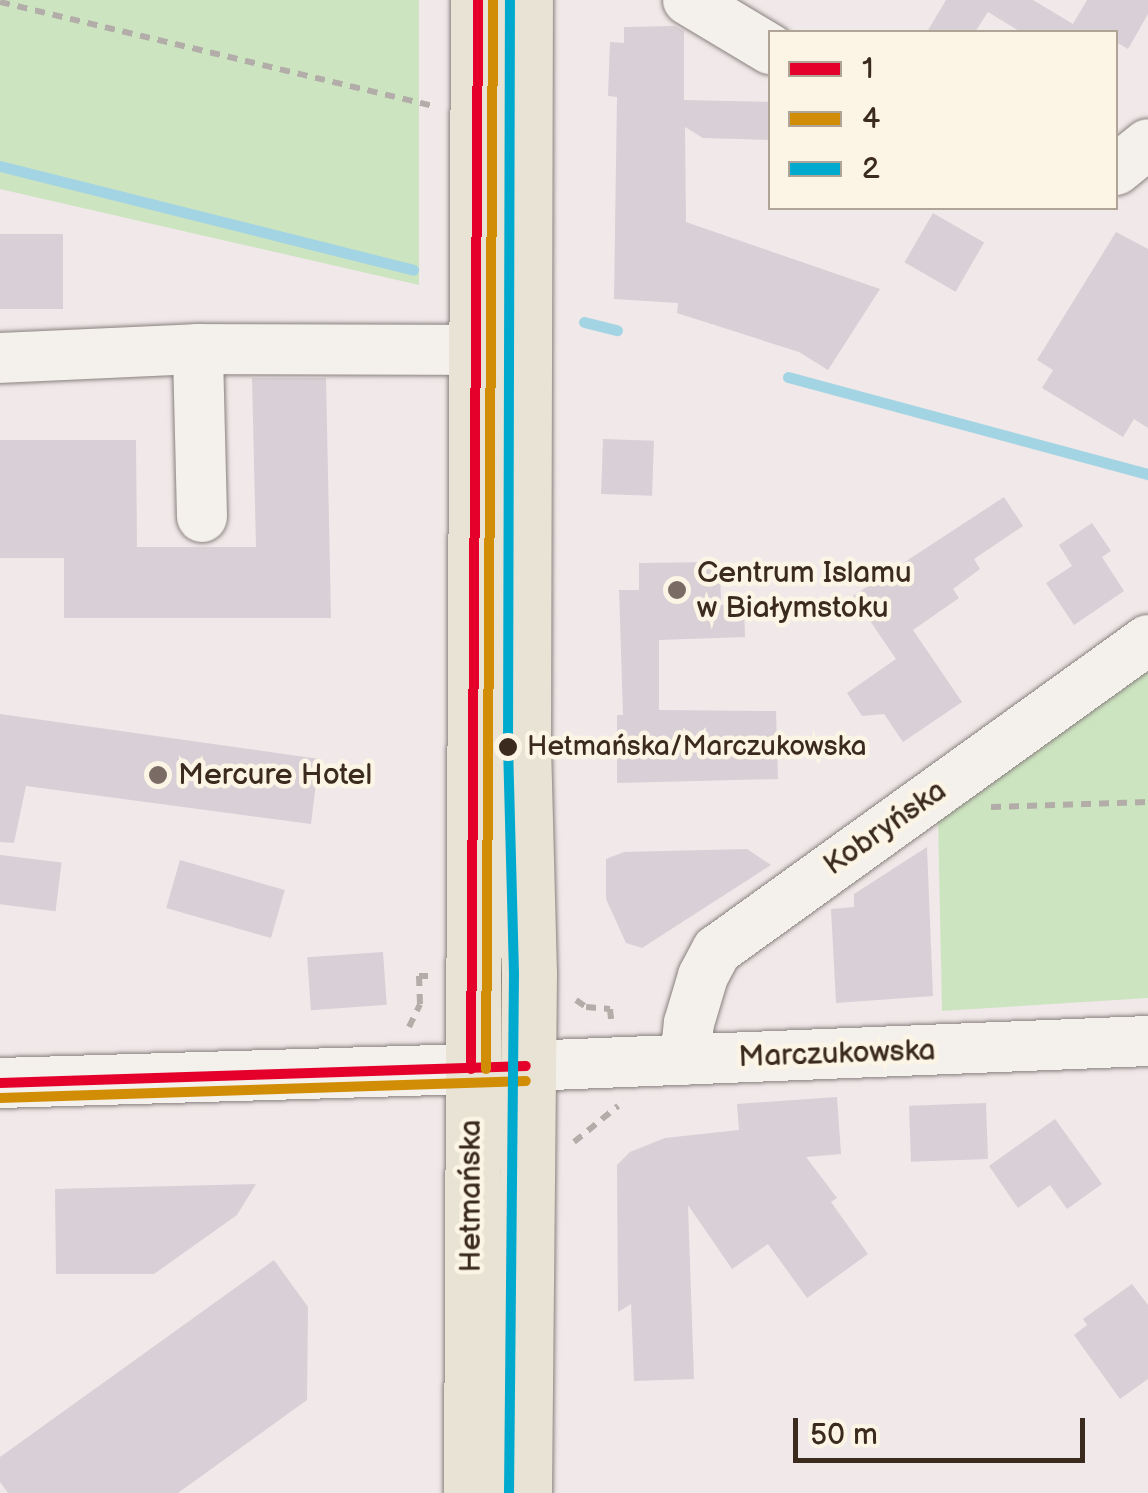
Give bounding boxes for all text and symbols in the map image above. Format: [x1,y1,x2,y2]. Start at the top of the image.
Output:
legend [768,30,1118,210]
text: 1 [862,51,874,87]
text: 4 [862,101,880,137]
text: 2 [862,151,880,187]
place label: Centrum Islamu w Białymstoku [697,555,912,626]
marker: Centrum Islamu w Białymstoku [666,579,688,601]
place label: Hetmańska/Marczukowska [527,730,867,764]
marker: Hetmańska/Marczukowska [498,737,518,757]
place label: Mercure Hotel [178,757,372,793]
marker: Mercure Hotel [147,764,169,786]
street label: Kobryńska [817,773,953,883]
street label: Marczukowska [738,1033,936,1075]
street label: Hetmańska [453,1120,489,1272]
scale bar [798,1398,1090,1460]
text: 50 m [810,1417,878,1453]

